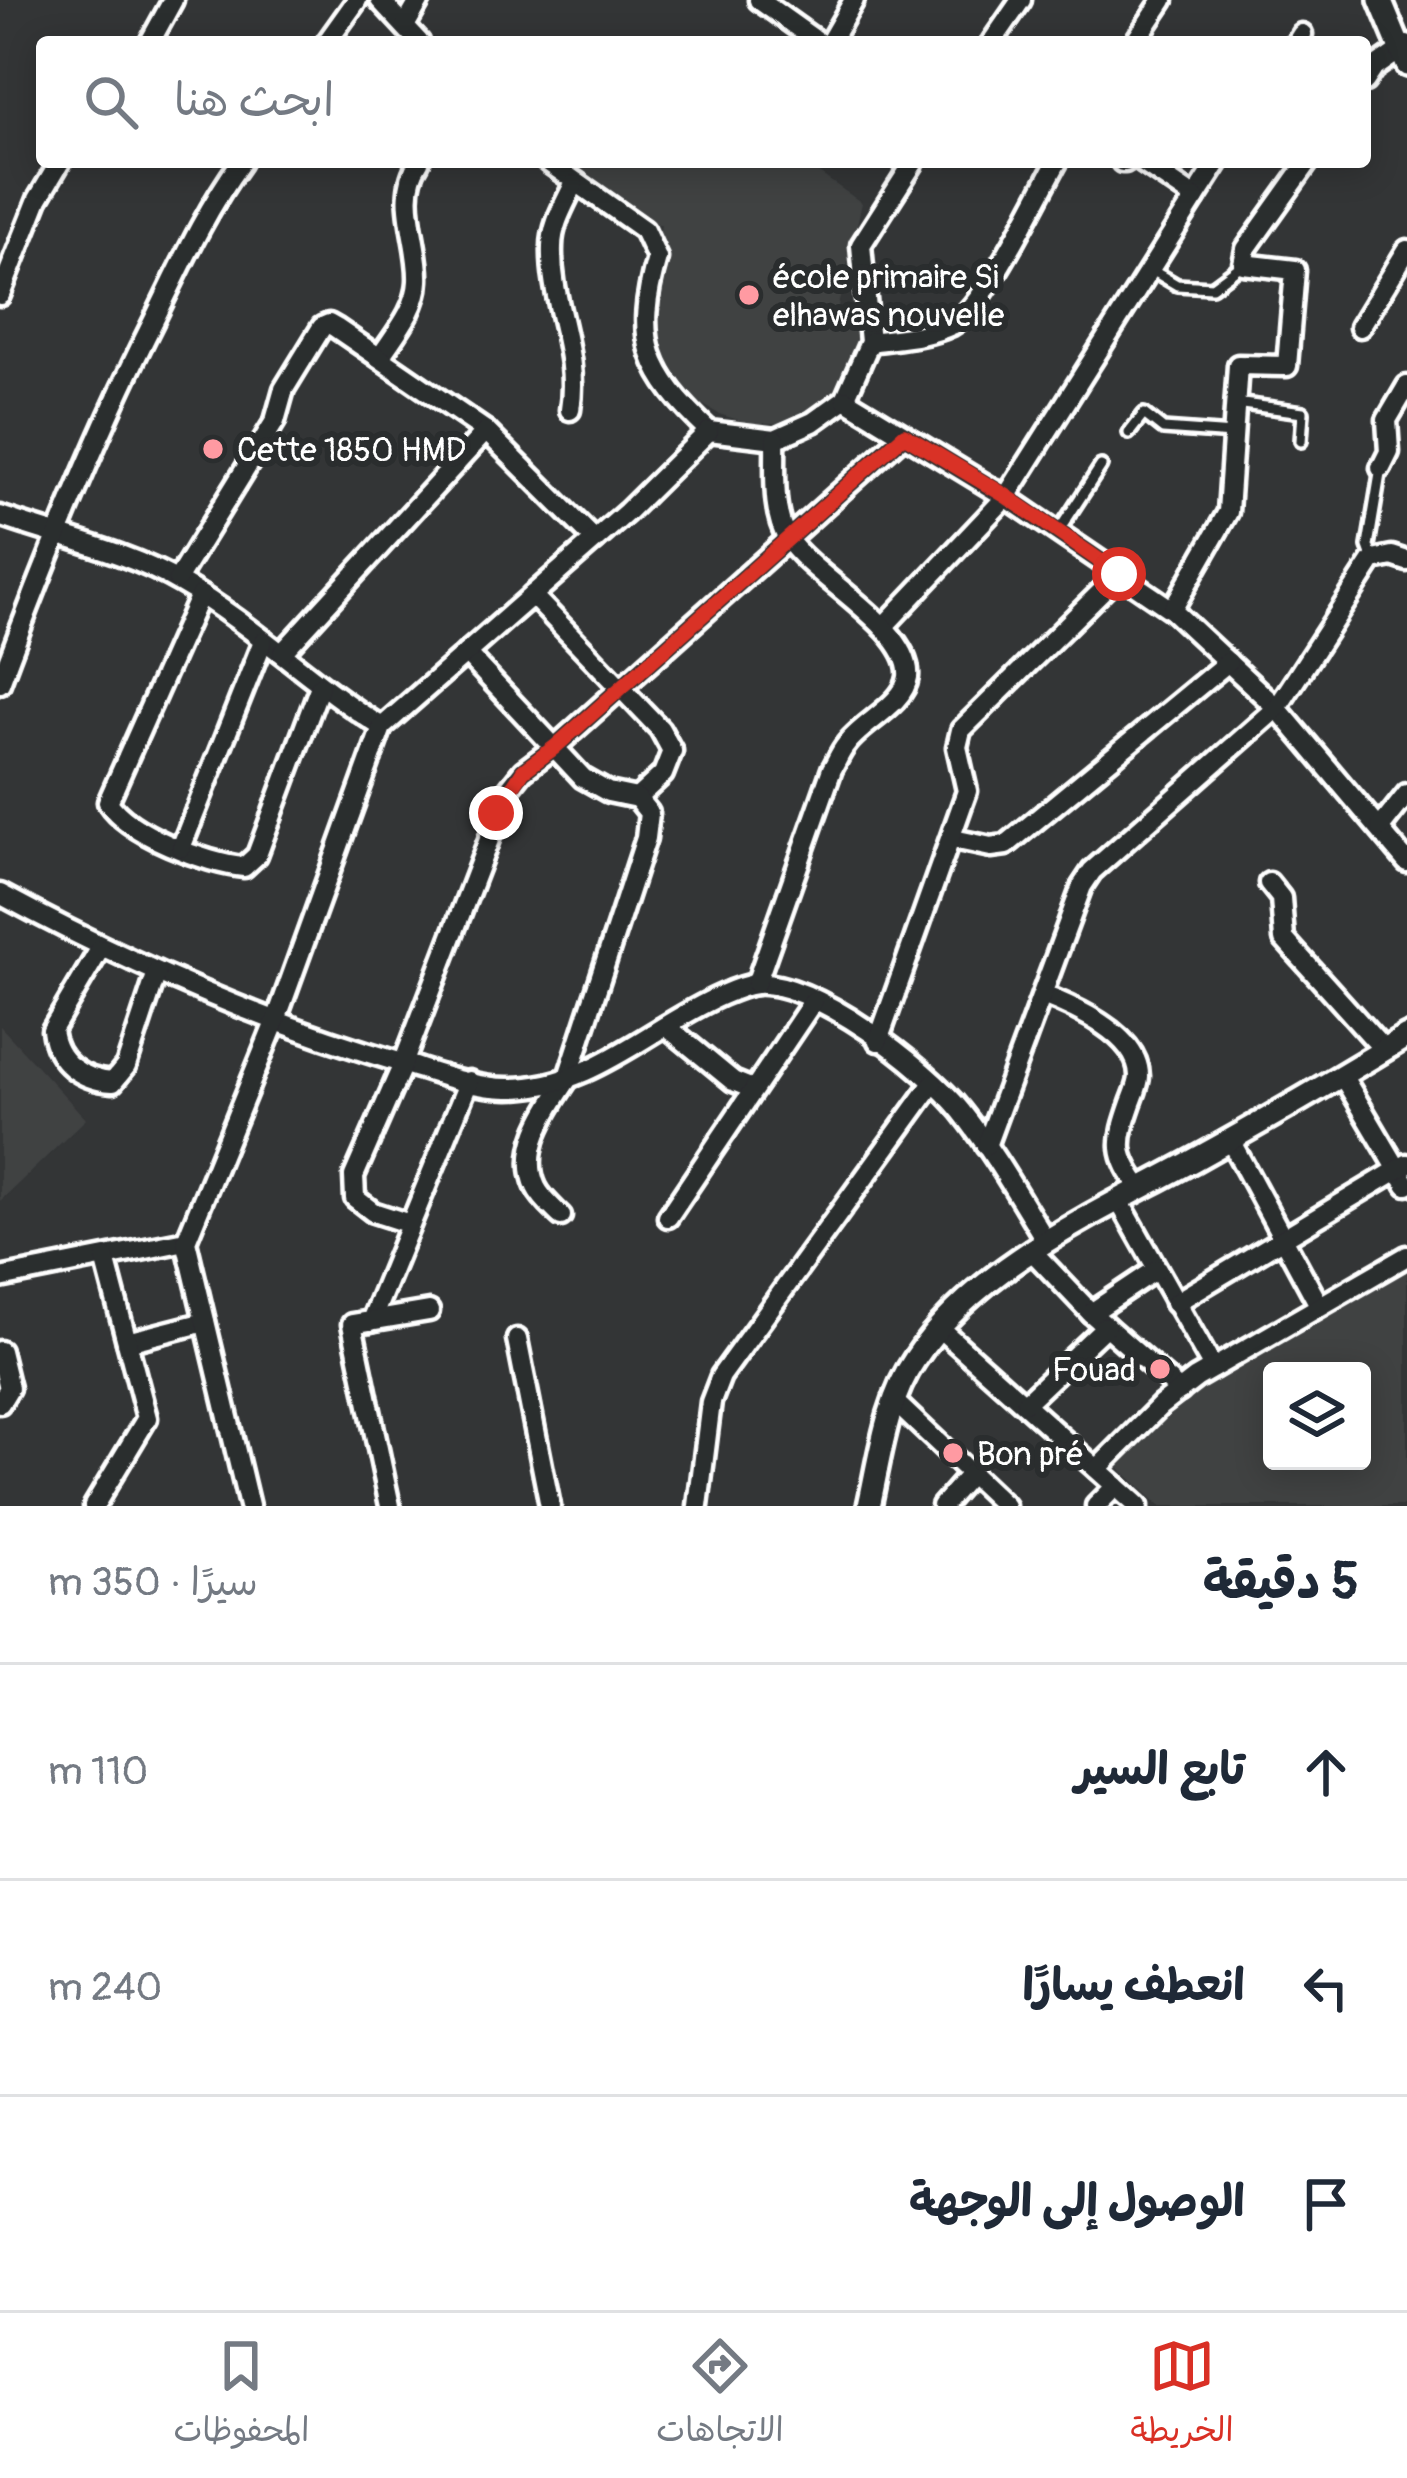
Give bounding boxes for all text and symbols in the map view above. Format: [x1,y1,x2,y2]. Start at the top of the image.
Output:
search box [36,36,1371,168]
icon: search [78,69,144,135]
text: ابحث هنا [174,73,334,129]
place label: école primaire Si elhawas nouvelle [773,257,1004,336]
marker: école primaire Si elhawas nouvelle [736,282,762,308]
place label: Cette 1850 HMD [237,430,466,471]
marker: Cette 1850 HMD [200,436,226,462]
route start [1092,547,1146,601]
route end [469,786,523,840]
place label: Fouad [1052,1350,1136,1391]
marker: Fouad [1147,1356,1173,1382]
map controls [1263,1362,1371,1470]
button: layers [1263,1362,1371,1470]
place label: Bon pré [977,1434,1084,1475]
marker: Bon pré [940,1440,966,1466]
text: 5 دقيقة [1203,1550,1359,1614]
text: سيرًا · 350 m [48,1558,258,1607]
icon: ahead [1293,1739,1359,1805]
text: تابع السير [1075,1742,1245,1798]
text: 110 m [48,1747,148,1796]
icon: left [1293,1955,1359,2021]
text: انعطف يسارًا [1023,1958,1245,2014]
text: 240 m [48,1963,162,2012]
icon: arrive [1293,2171,1359,2237]
text: الوصول إلى الوجهة [909,2174,1245,2230]
tab: المحفوظات [173,2333,309,2459]
tab: الاتجاهات [656,2333,784,2459]
tab: الخريطة [1131,2333,1234,2459]

